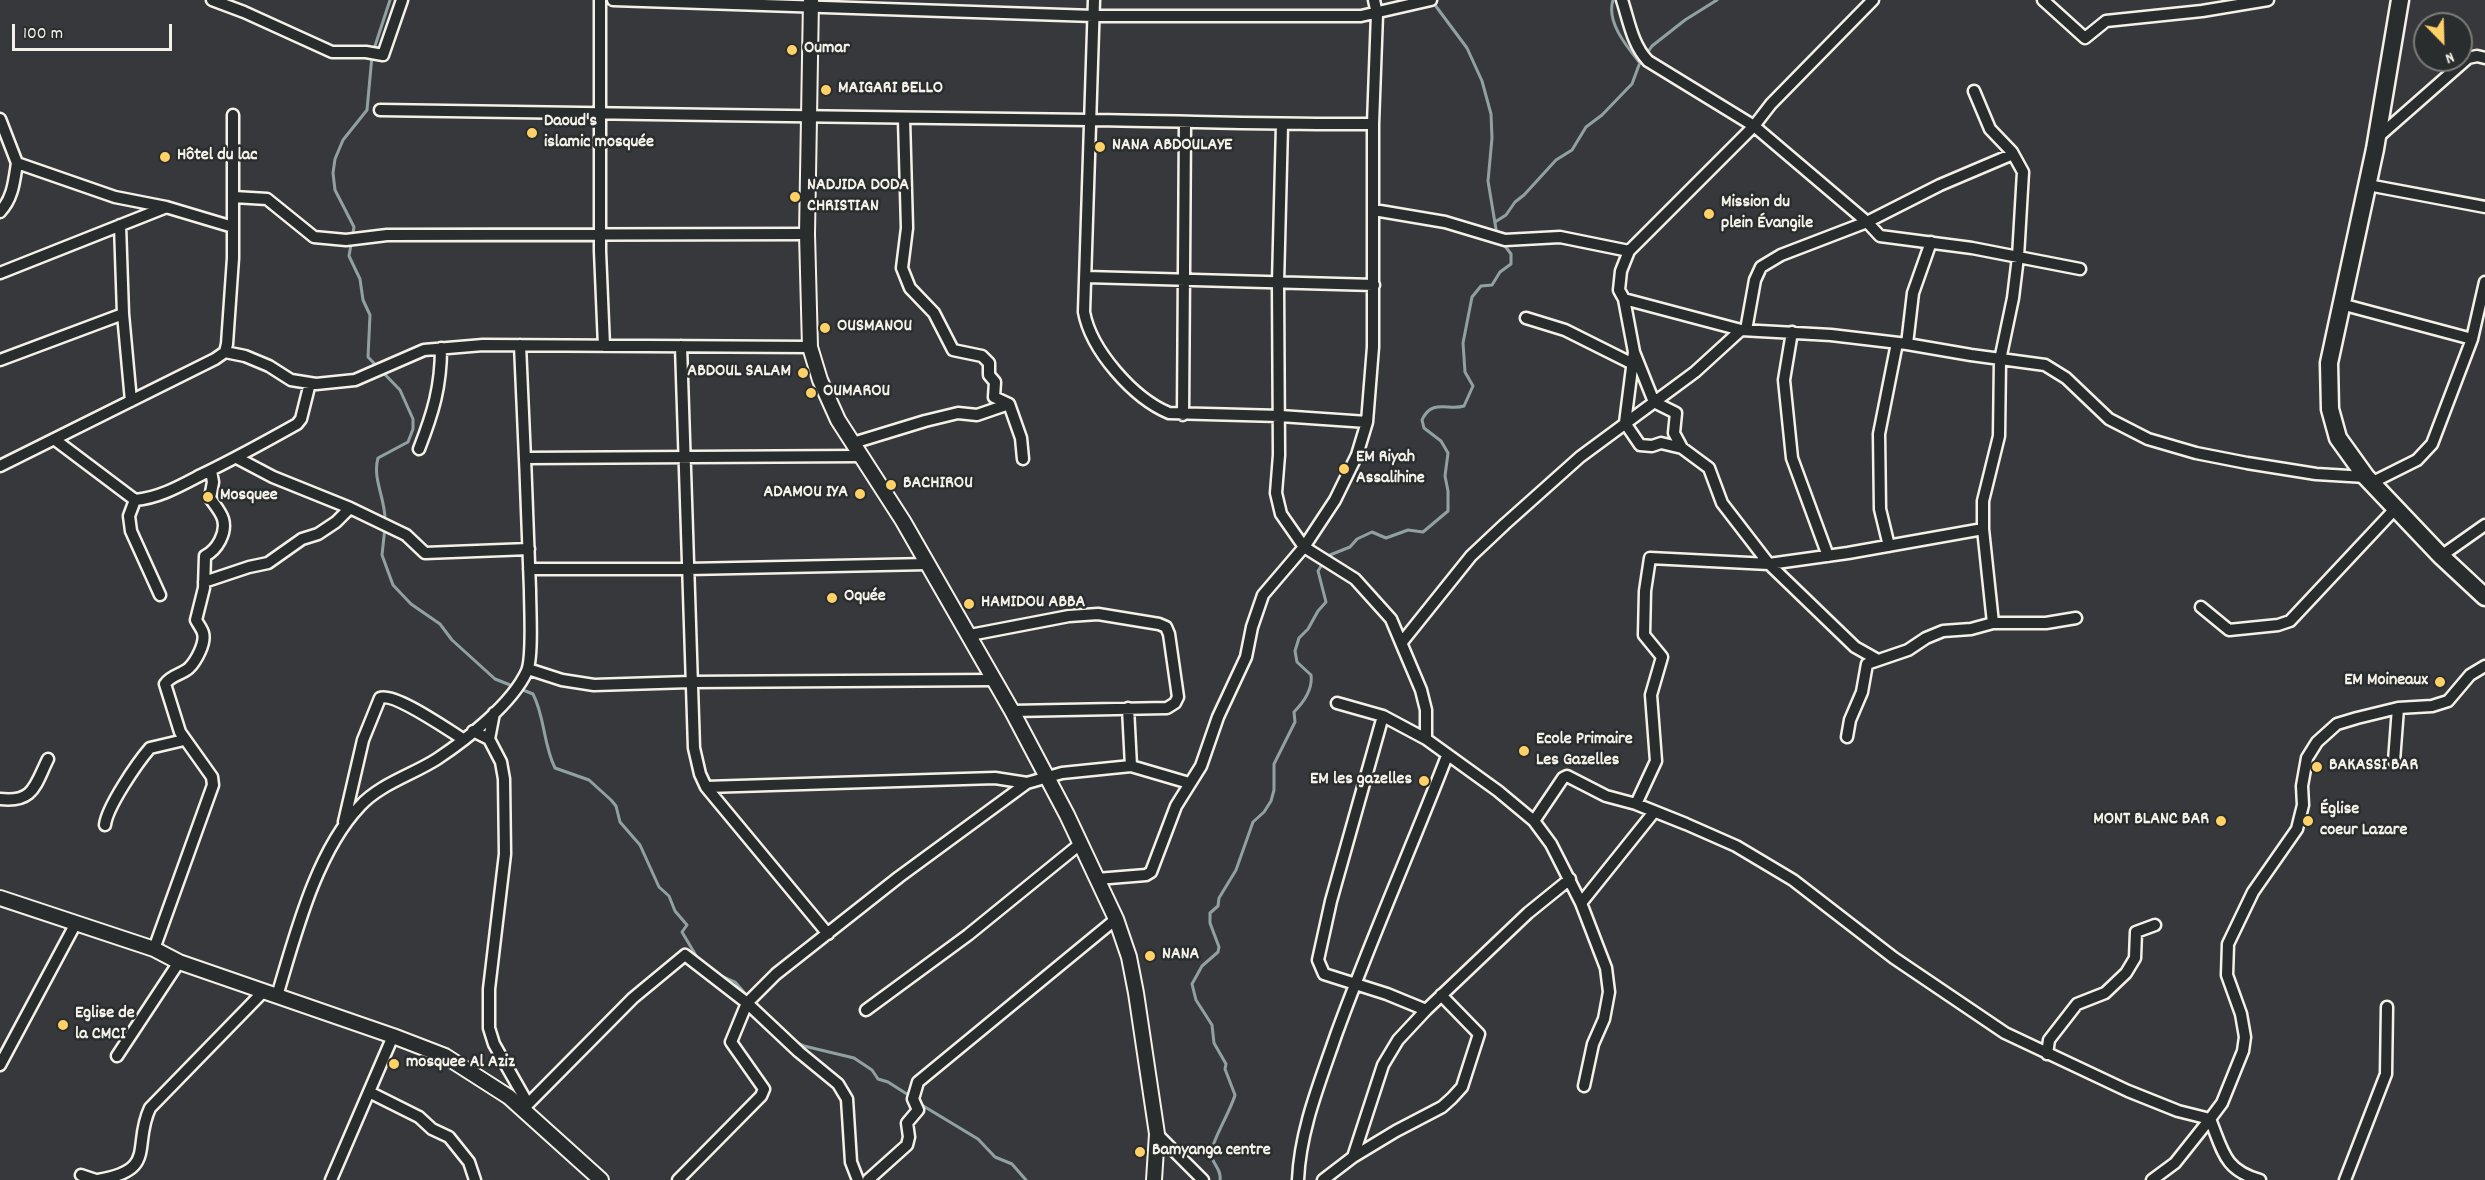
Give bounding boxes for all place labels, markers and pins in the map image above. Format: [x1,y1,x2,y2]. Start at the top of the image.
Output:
place label: Oumar [804,39,850,61]
marker: Oumar [785,43,799,57]
place label: MAIGARI BELLO [838,79,943,101]
marker: MAIGARI BELLO [819,83,833,97]
place label: Daoud's islamic mosquée [544,112,654,154]
marker: Daoud's islamic mosquée [525,126,539,140]
place label: NANA ABDOULAYE [1112,136,1232,158]
marker: NANA ABDOULAYE [1093,140,1107,154]
place label: Hôtel du lac [177,146,257,168]
marker: Hôtel du lac [158,150,172,164]
place label: NADJIDA DODA CHRISTIAN [807,176,909,219]
marker: NADJIDA DODA CHRISTIAN [788,190,802,204]
place label: Mission du plein Évangile [1721,193,1813,236]
marker: Mission du plein Évangile [1702,207,1716,221]
place label: OUSMANOU [837,317,912,339]
marker: OUSMANOU [818,321,832,335]
place label: ABDOUL SALAM [687,362,791,384]
marker: ABDOUL SALAM [796,366,810,380]
place label: OUMAROU [823,382,890,404]
marker: OUMAROU [804,386,818,400]
place label: EM Riyah Assalihine [1356,448,1425,490]
marker: EM Riyah Assalihine [1337,462,1351,476]
place label: BACHIROU [903,474,973,496]
marker: BACHIROU [884,478,898,492]
place label: ADAMOU IYA [763,483,848,505]
place label: Mosquee [220,486,278,508]
marker: ADAMOU IYA [853,487,867,501]
marker: Mosquee [201,490,215,504]
place label: Oquée [844,587,886,609]
marker: Oquée [825,591,839,605]
place label: HAMIDOU ABBA [981,593,1085,615]
marker: HAMIDOU ABBA [962,597,976,611]
place label: EM Moineaux [2344,671,2428,693]
marker: EM Moineaux [2433,675,2447,689]
place label: Ecole Primaire Les Gazelles [1536,730,1633,772]
marker: Ecole Primaire Les Gazelles [1517,744,1531,758]
place label: BAKASSI BAR [2329,756,2418,778]
marker: BAKASSI BAR [2310,760,2324,774]
place label: EM les gazelles [1310,770,1412,792]
marker: EM les gazelles [1417,774,1431,788]
place label: Église coeur Lazare [2320,800,2407,842]
place label: MONT BLANC BAR [2093,810,2209,832]
marker: MONT BLANC BAR [2214,814,2228,828]
marker: Église coeur Lazare [2301,814,2315,828]
place label: NANA [1162,945,1199,967]
marker: NANA [1143,949,1157,963]
place label: Eglise de la CMCI [75,1004,135,1046]
marker: Eglise de la CMCI [56,1018,70,1032]
place label: mosquee Al Aziz [406,1053,515,1075]
marker: mosquee Al Aziz [387,1057,401,1071]
place label: Bamyanga centre [1152,1141,1271,1163]
marker: Bamyanga centre [1133,1145,1147,1159]

